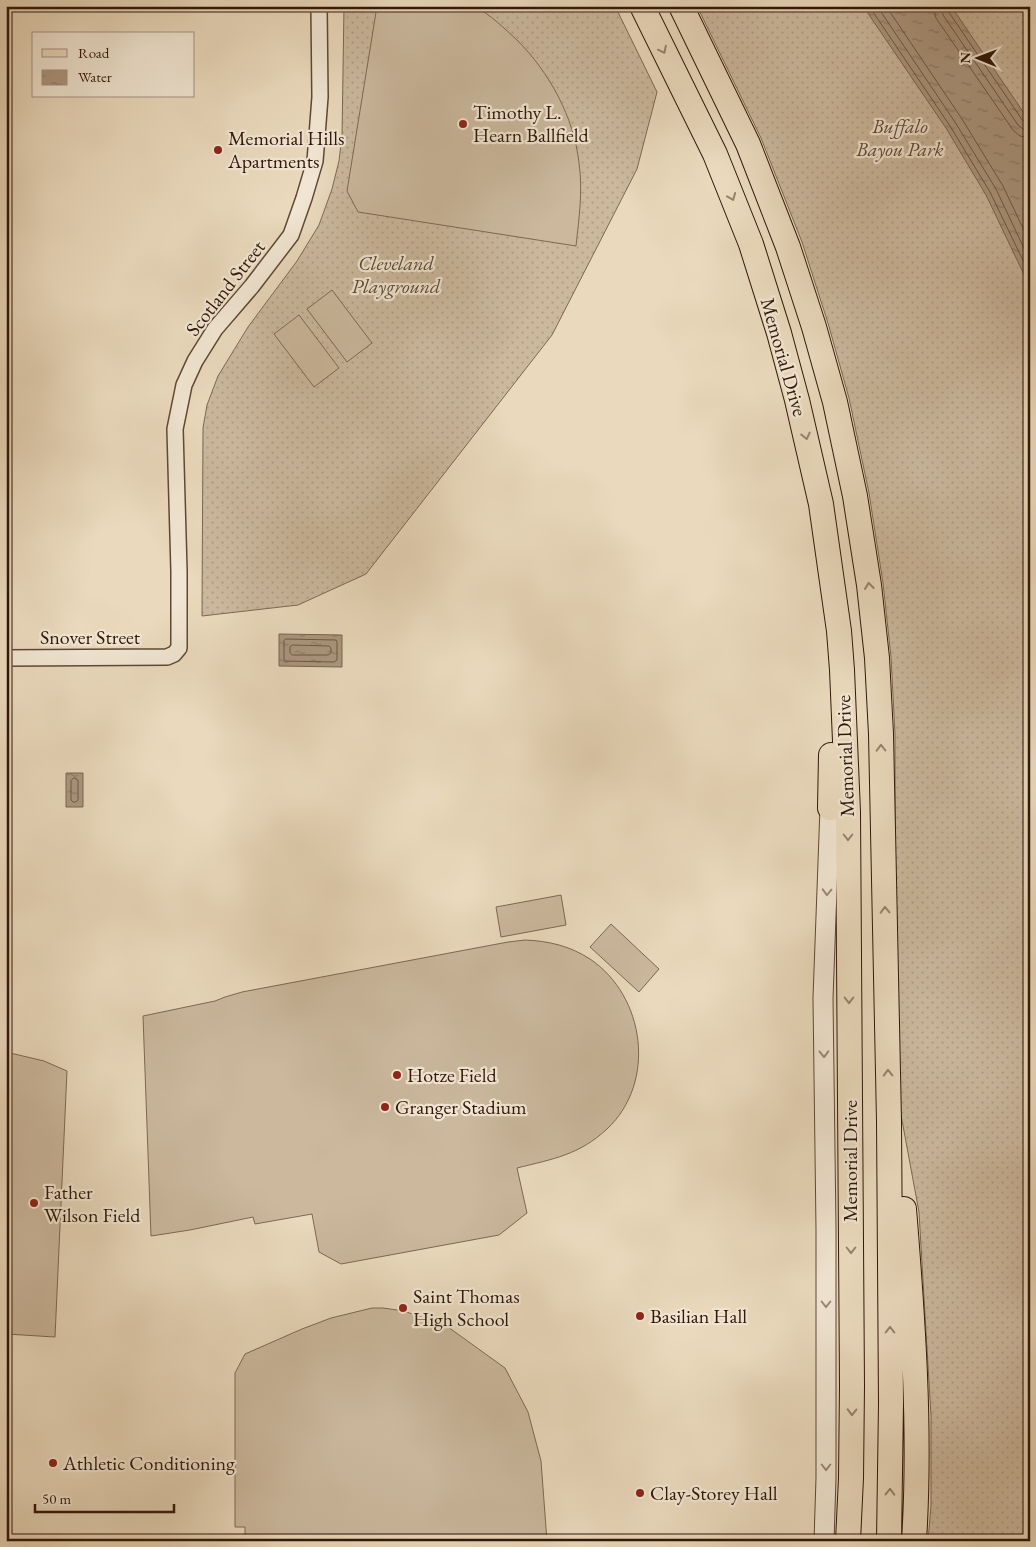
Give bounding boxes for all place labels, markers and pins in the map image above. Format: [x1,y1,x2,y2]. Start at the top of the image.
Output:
place label: Timothy L. Hearn Ballfield [473,99,589,148]
marker: Timothy L. Hearn Ballfield [457,118,469,130]
place label: Memorial Hills Apartments [227,125,344,174]
marker: Memorial Hills Apartments [212,144,224,156]
place label: Hotze Field [407,1062,497,1088]
marker: Hotze Field [391,1069,403,1081]
place label: Granger Stadium [395,1094,527,1120]
marker: Granger Stadium [379,1101,391,1113]
place label: Father Wilson Field [44,1179,141,1228]
marker: Father Wilson Field [28,1197,40,1209]
place label: Saint Thomas High School [413,1283,520,1332]
marker: Saint Thomas High School [397,1302,409,1314]
place label: Basilian Hall [650,1303,747,1329]
marker: Basilian Hall [634,1310,646,1322]
place label: Athletic Conditioning [62,1450,235,1476]
marker: Athletic Conditioning [47,1457,59,1469]
place label: Clay-Storey Hall [650,1480,778,1506]
marker: Clay-Storey Hall [634,1487,646,1499]

